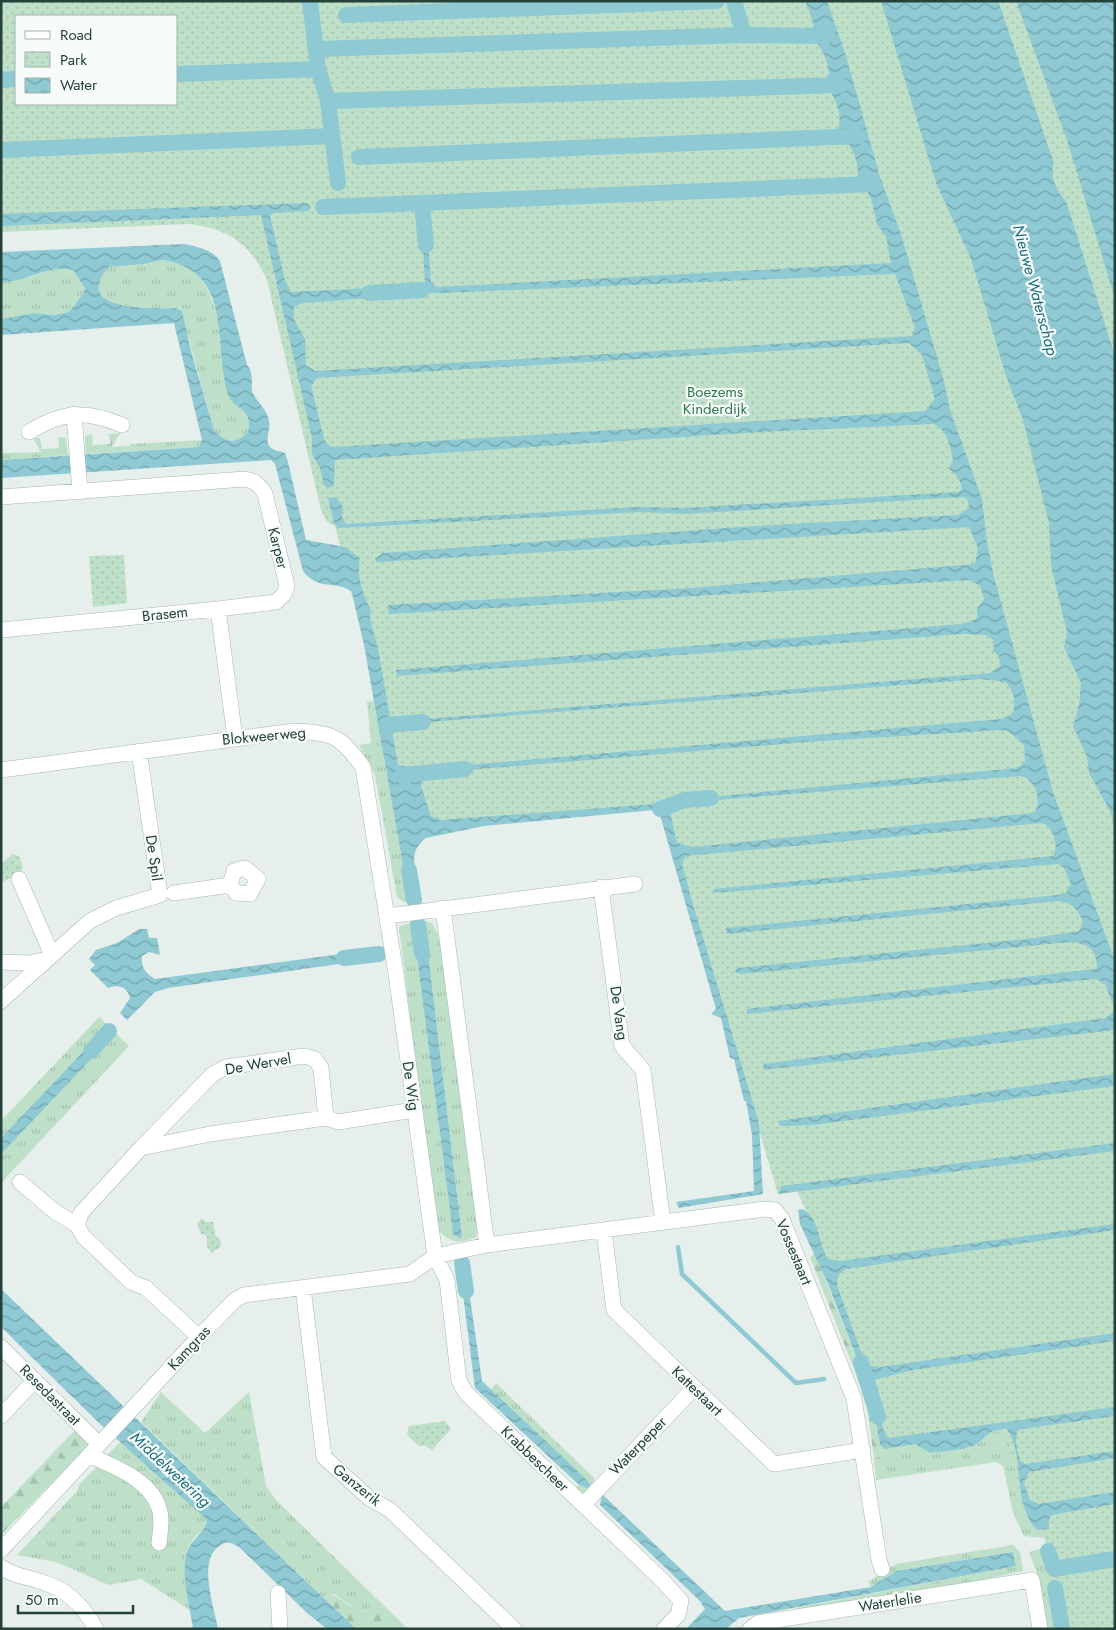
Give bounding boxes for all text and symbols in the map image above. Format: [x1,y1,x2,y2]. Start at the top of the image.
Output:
legend [15,15,178,105]
text: Road [60,24,92,46]
text: Park [60,49,87,71]
text: Water [60,74,98,96]
water label: Nieuwe Waterschap [1007,222,1064,358]
park label: Boezems Kinderdijk [683,381,748,420]
street label: Karper [262,525,294,572]
street label: Brasem [141,601,189,627]
street label: Blokweerweg [221,721,307,751]
street label: De Spil [140,833,168,883]
street label: De Vang [604,984,634,1042]
street label: De Wervel [223,1047,293,1081]
street label: De Wig [397,1060,425,1112]
street label: Vossestaart [770,1216,818,1289]
street label: Kamgras [162,1321,216,1375]
street label: Resedastraat [14,1359,86,1431]
street label: Kattestaart [667,1361,728,1421]
street label: Waterpeper [604,1411,672,1481]
street label: Krabbescheer [496,1421,575,1498]
water label: Middelwetering [125,1426,216,1513]
street label: Ganzerik [328,1459,386,1512]
scale bar [18,1582,132,1614]
street label: Waterlelie [857,1586,923,1618]
text: 50 m [25,1589,59,1611]

